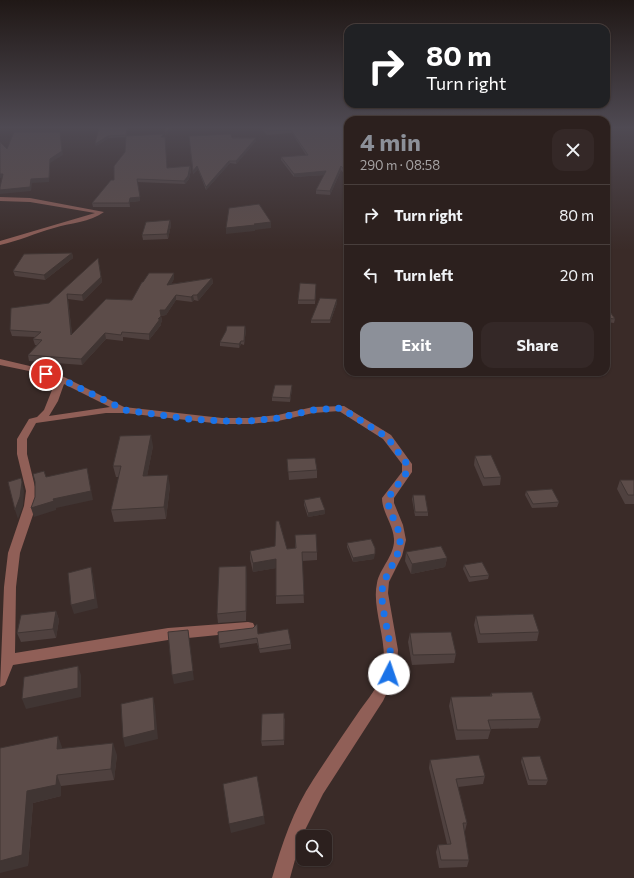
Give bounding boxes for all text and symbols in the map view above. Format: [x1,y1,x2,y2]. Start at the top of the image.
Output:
text: 80 m [426,38,492,72]
icon: right [360,40,412,92]
text: Turn right [426,72,506,94]
text: 4 min [360,127,421,156]
button: close [552,129,594,171]
text: 290 m · 08:58 [360,157,440,173]
icon: right [360,204,382,226]
text: Turn right [394,206,463,224]
text: 80 m [559,206,594,224]
icon: left [360,264,382,286]
text: Turn left [394,266,453,284]
text: 20 m [560,266,594,284]
button: Exit [360,322,473,368]
button: Share [481,322,594,368]
pin [29,357,63,391]
icon: arrive [35,363,57,385]
position arrow [368,653,410,695]
map controls [296,830,332,866]
button: search [296,830,332,866]

